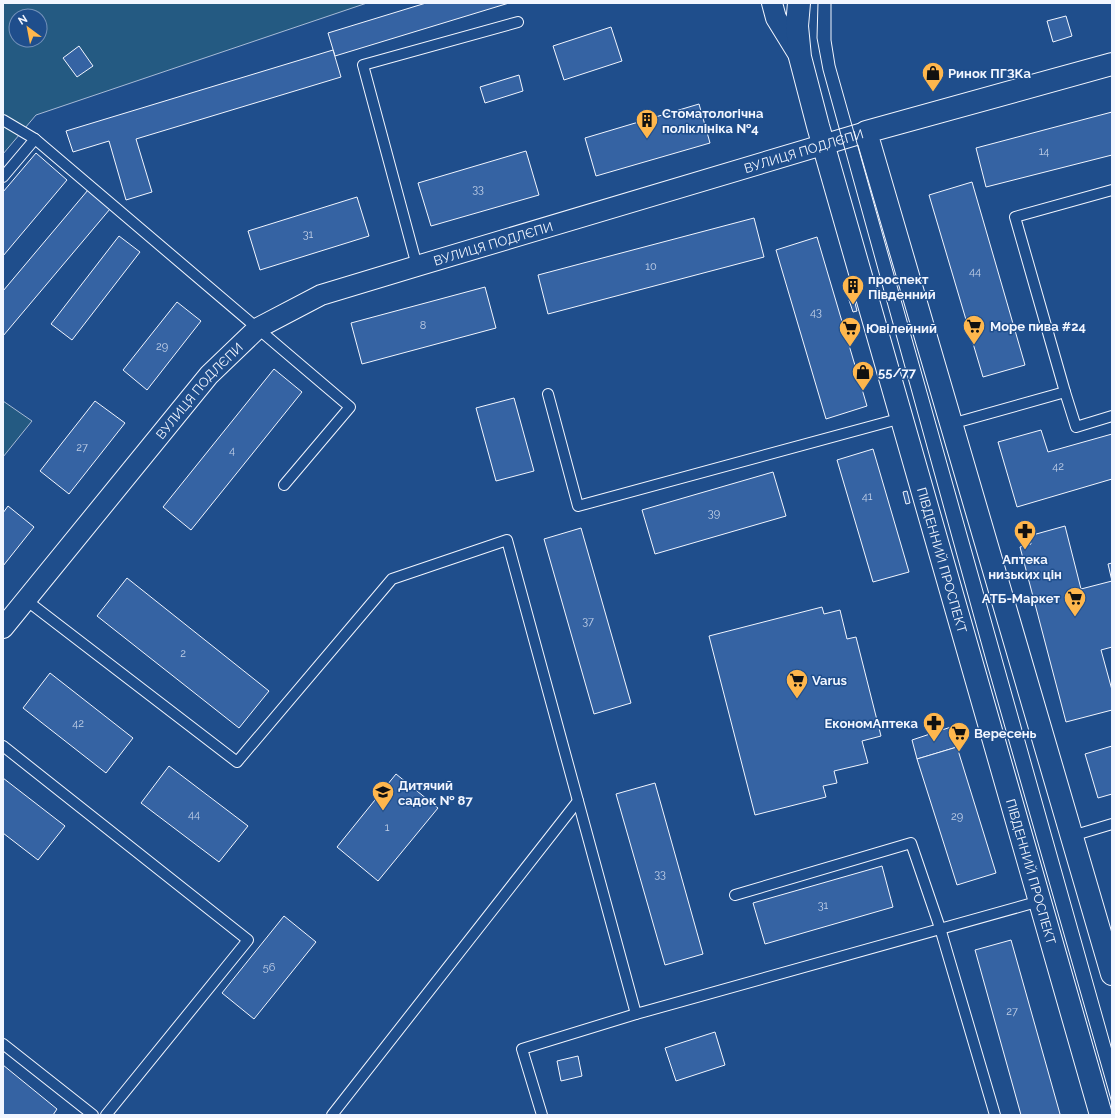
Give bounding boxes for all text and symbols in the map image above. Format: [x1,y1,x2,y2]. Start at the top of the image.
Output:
north arrow [8,8,48,48]
text: N [16,12,30,28]
shop icon: Ринок ПГЗКа [920,60,946,93]
place label: Ринок ПГЗКа [948,66,1032,81]
place label: Стоматологічна поліклініка №4 [662,106,764,136]
building icon: Стоматологічна поліклініка №4 [634,107,660,140]
street label: ВУЛИЦЯ ПОДЛЄПИ [742,126,865,176]
house number: 14 [1039,145,1049,158]
house number: 33 [472,183,484,196]
street label: ВУЛИЦЯ ПОДЛЄПИ [432,219,555,269]
house number: 31 [303,228,314,241]
house number: 10 [645,260,657,273]
house number: 44 [969,265,981,278]
place label: проспект Південний [868,272,936,302]
building icon: проспект Південний [840,273,866,306]
house number: 43 [810,306,822,319]
supermarket icon: Море пива #24 [961,313,987,346]
supermarket icon: Ювілейний [837,315,863,348]
house number: 8 [420,319,426,332]
place label: Море пива #24 [990,319,1086,334]
place label: Ювілейний [866,321,937,336]
street label: ВУЛИЦЯ ПОДЛЄПИ [153,340,246,442]
house number: 29 [156,340,168,353]
shop icon: 55/77 [850,359,876,392]
place label: 55/77 [878,365,917,380]
house number: 27 [76,441,88,454]
house number: 4 [229,444,235,457]
house number: 42 [1052,460,1064,473]
street label: ПІВДЕННИЙ ПРОСПЕКТ [914,486,970,635]
house number: 41 [862,490,873,503]
house number: 39 [708,507,720,520]
pharmacy icon: Аптека низьких цін [1012,518,1038,551]
place label: Аптека низьких цін [988,552,1062,582]
supermarket icon: АТБ-Маркет [1062,585,1088,618]
place label: АТБ-Маркет [982,591,1061,606]
house number: 37 [582,615,594,628]
house number: 2 [180,647,186,660]
supermarket icon: Varus [784,667,810,700]
place label: Varus [812,673,848,688]
pharmacy icon: ЕкономАптека [921,710,947,743]
place label: ЕкономАптека [825,716,919,731]
house number: 42 [72,717,84,730]
supermarket icon: Вересень [946,720,972,753]
place label: Вересень [974,726,1037,741]
place label: Дитячий садок № 87 [398,778,473,808]
school or university icon: Дитячий садок № 87 [370,779,396,812]
street label: ПІВДЕННИЙ ПРОСПЕКТ [1003,797,1059,946]
house number: 44 [188,808,200,821]
house number: 29 [951,810,963,823]
house number: 1 [385,821,390,834]
house number: 33 [654,868,666,881]
house number: 31 [818,899,829,912]
house number: 56 [263,961,276,974]
house number: 27 [1006,1005,1018,1018]

